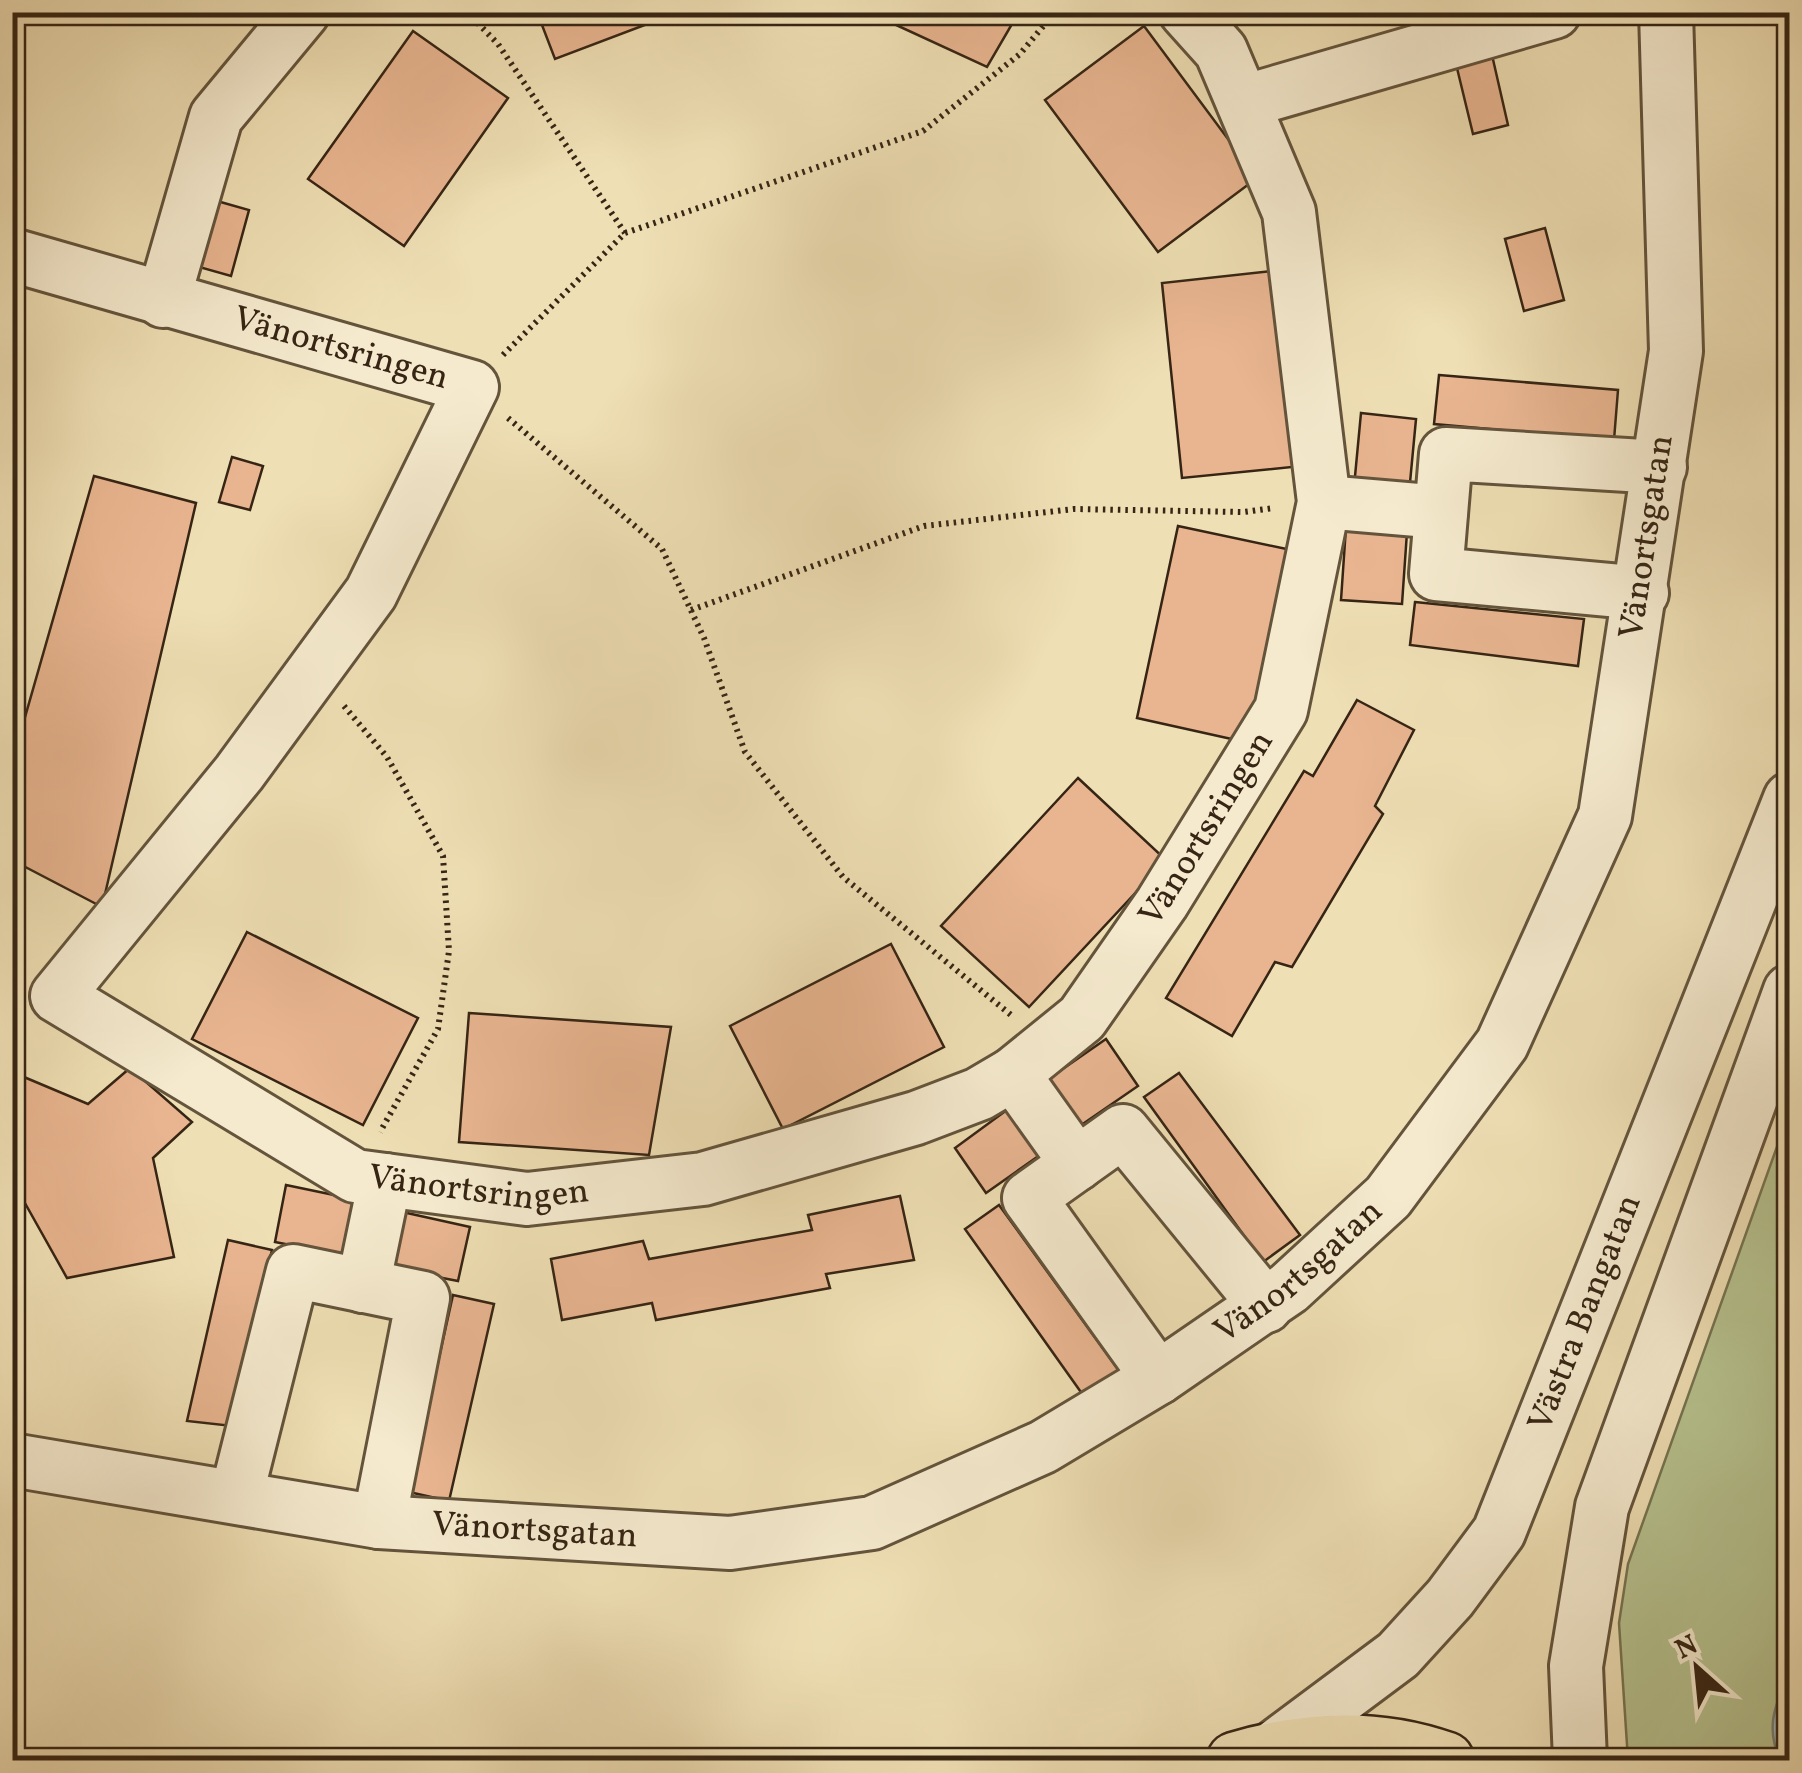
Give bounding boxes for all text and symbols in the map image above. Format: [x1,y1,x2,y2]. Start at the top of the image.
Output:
street label: Vänortsringen [227,296,454,403]
street label: Vänortsgatan [1608,432,1687,642]
street label: Vänortsringen [1128,722,1286,937]
street label: Vänortsringen [366,1154,592,1224]
street label: Västra Bangatan [1517,1188,1654,1439]
street label: Vänortsgatan [1205,1189,1394,1356]
street label: Vänortsgatan [430,1501,639,1561]
north arrow [1647,1618,1747,1718]
text: N [1669,1626,1705,1670]

